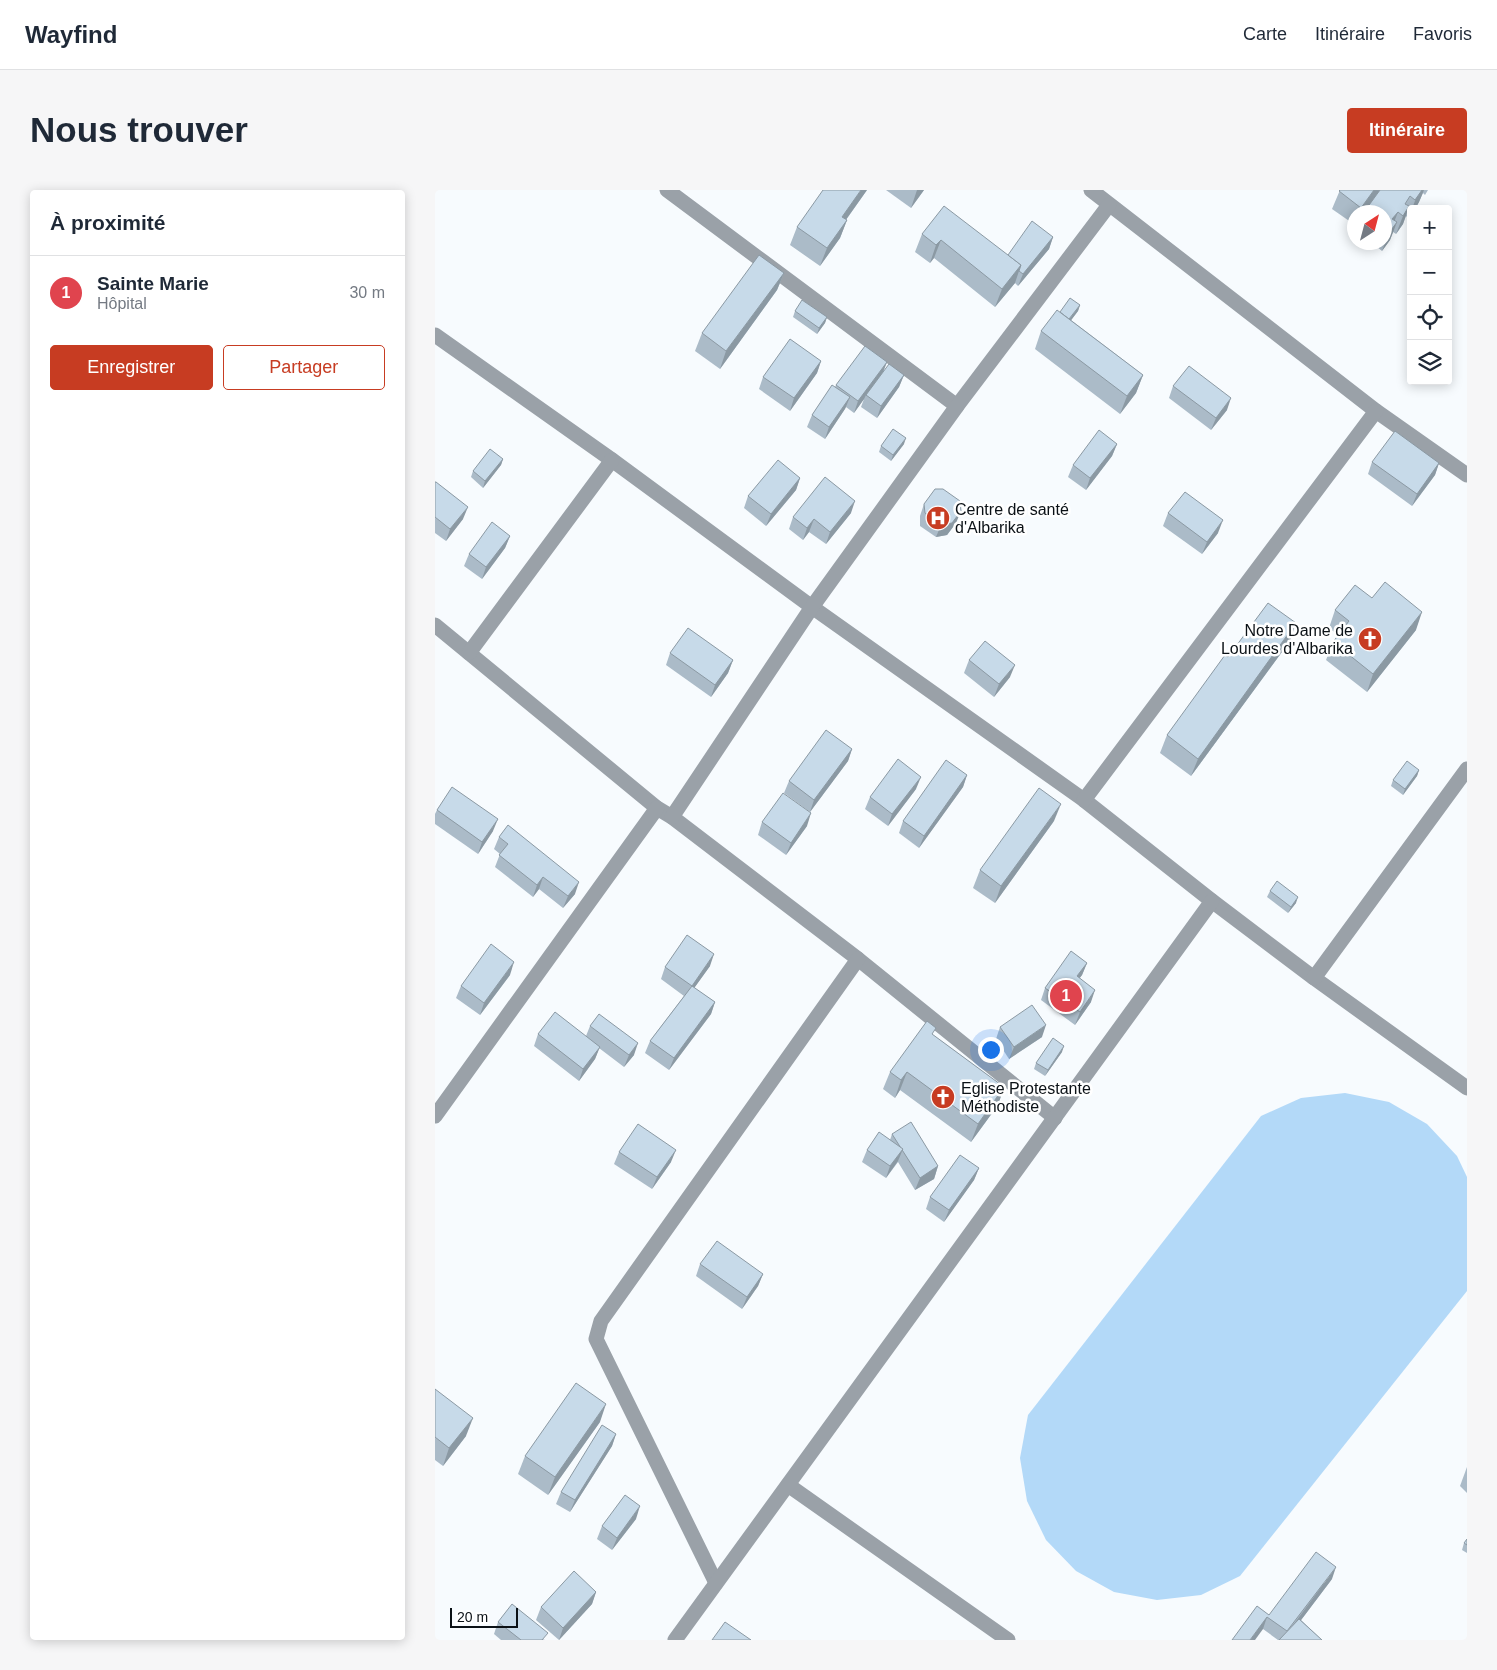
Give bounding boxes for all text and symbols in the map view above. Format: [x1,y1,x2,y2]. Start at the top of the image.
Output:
text: Wayfind [25,21,117,48]
text: Carte [1243,24,1287,44]
text: Itinéraire [1315,24,1385,44]
text: Favoris [1413,24,1472,44]
button: Itinéraire [1347,108,1467,153]
text: Nous trouver [30,110,248,149]
north arrow [1347,205,1392,250]
map controls [1407,205,1452,385]
button: + [1407,205,1452,250]
text: À proximité [50,211,166,234]
button: − [1407,250,1452,295]
text: Sainte Marie [97,273,209,294]
text: 1 [62,284,70,301]
text: 30 m [349,284,385,301]
text: Hôpital [97,295,147,312]
button: locate [1407,295,1452,340]
button: layers [1407,340,1452,385]
button: Enregistrer [50,345,213,390]
button: Partager [223,345,385,390]
place label: Centre de santé d'Albarika [955,501,1069,536]
hospital icon: Centre de santé d'Albarika [925,505,951,531]
place label: Notre Dame de Lourdes d'Albarika [1221,622,1353,657]
church icon: Notre Dame de Lourdes d'Albarika [1357,626,1383,652]
pin: 1 [1050,977,1082,1015]
your location [978,1037,1004,1063]
place label: Eglise Protestante Méthodiste [961,1080,1091,1115]
church icon: Eglise Protestante Méthodiste [930,1084,956,1110]
scale bar [450,1605,517,1628]
text: 20 m [457,1609,488,1625]

